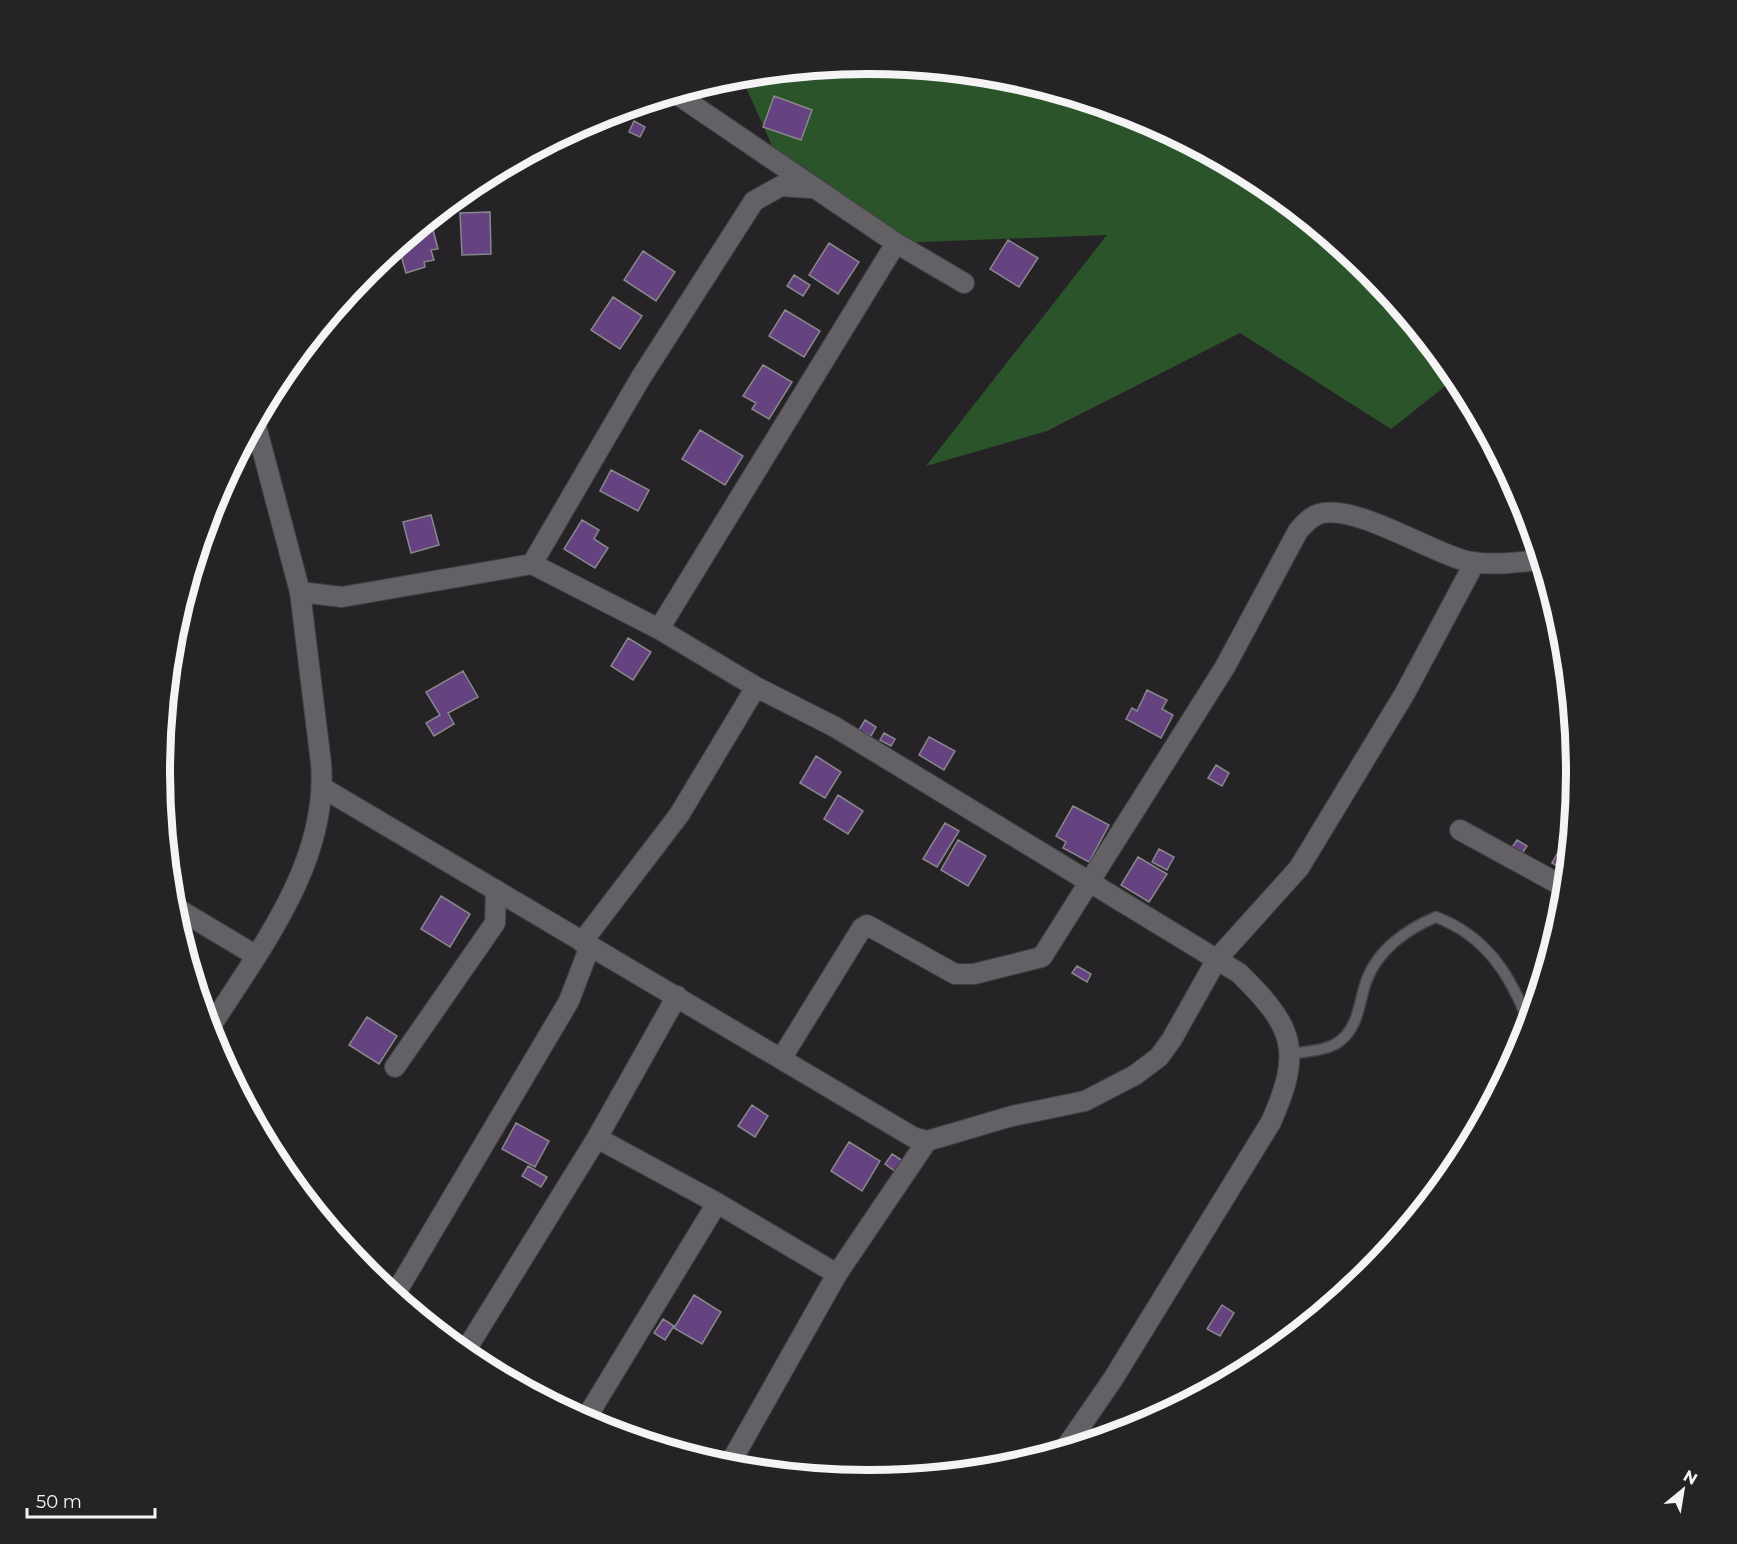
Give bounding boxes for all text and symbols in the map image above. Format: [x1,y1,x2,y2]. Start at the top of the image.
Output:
north arrow [1653,1460,1713,1520]
text: N [1680,1466,1701,1489]
scale bar [27,1481,154,1519]
text: 50 m [36,1491,82,1513]

